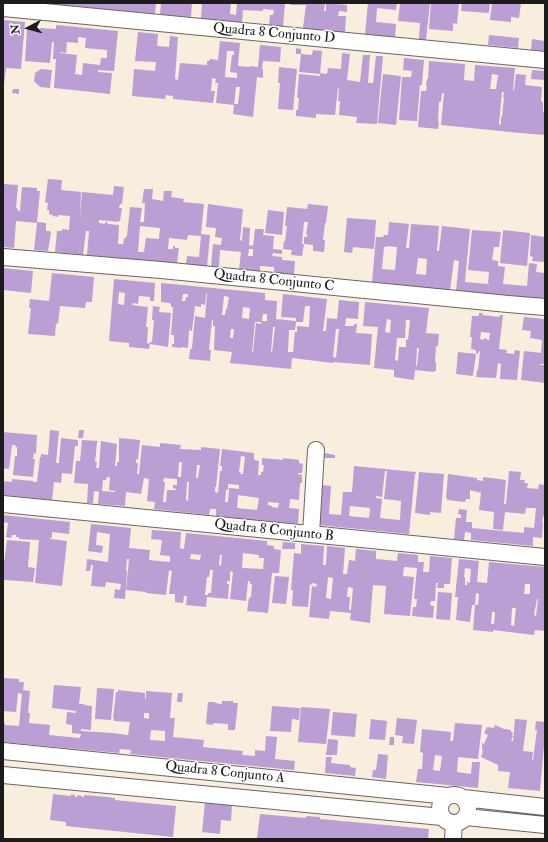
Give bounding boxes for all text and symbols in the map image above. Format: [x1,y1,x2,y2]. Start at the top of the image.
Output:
north arrow [8,8,48,48]
street label: Quadra 8 Conjunto D [212,20,336,48]
text: N [9,24,23,35]
street label: Quadra 8 Conjunto C [213,266,335,296]
street label: Quadra 8 Conjunto B [213,516,335,546]
street label: Quadra 8 Conjunto A [164,758,286,788]

